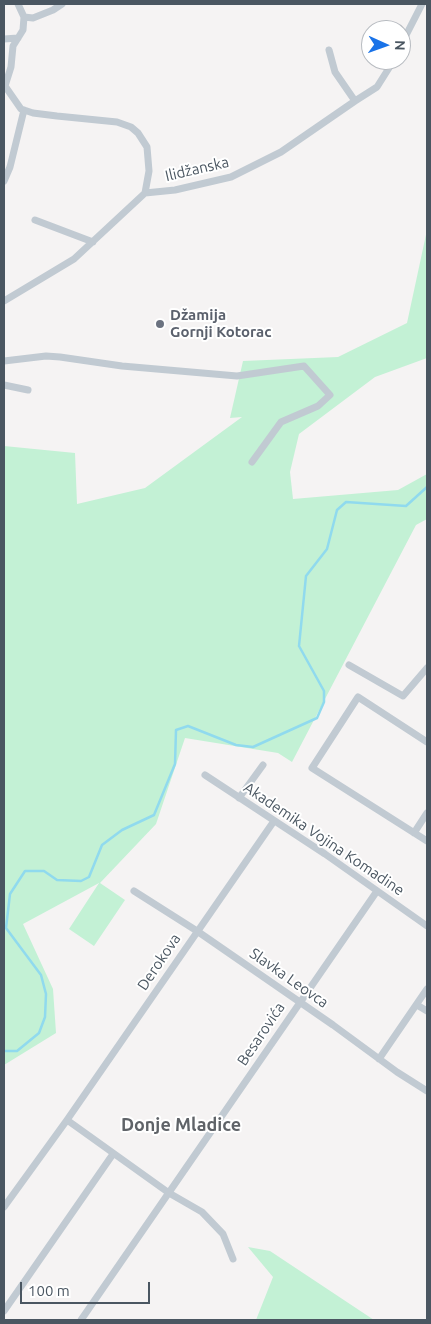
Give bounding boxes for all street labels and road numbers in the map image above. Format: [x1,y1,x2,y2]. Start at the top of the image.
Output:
street label: Ilidžanska [163,153,231,185]
street label: Akademika Vojina Komadine [240,778,408,900]
street label: Derokova [134,930,184,994]
street label: Slavka Leovca [246,944,332,1012]
street label: Besarovića [233,999,289,1069]

